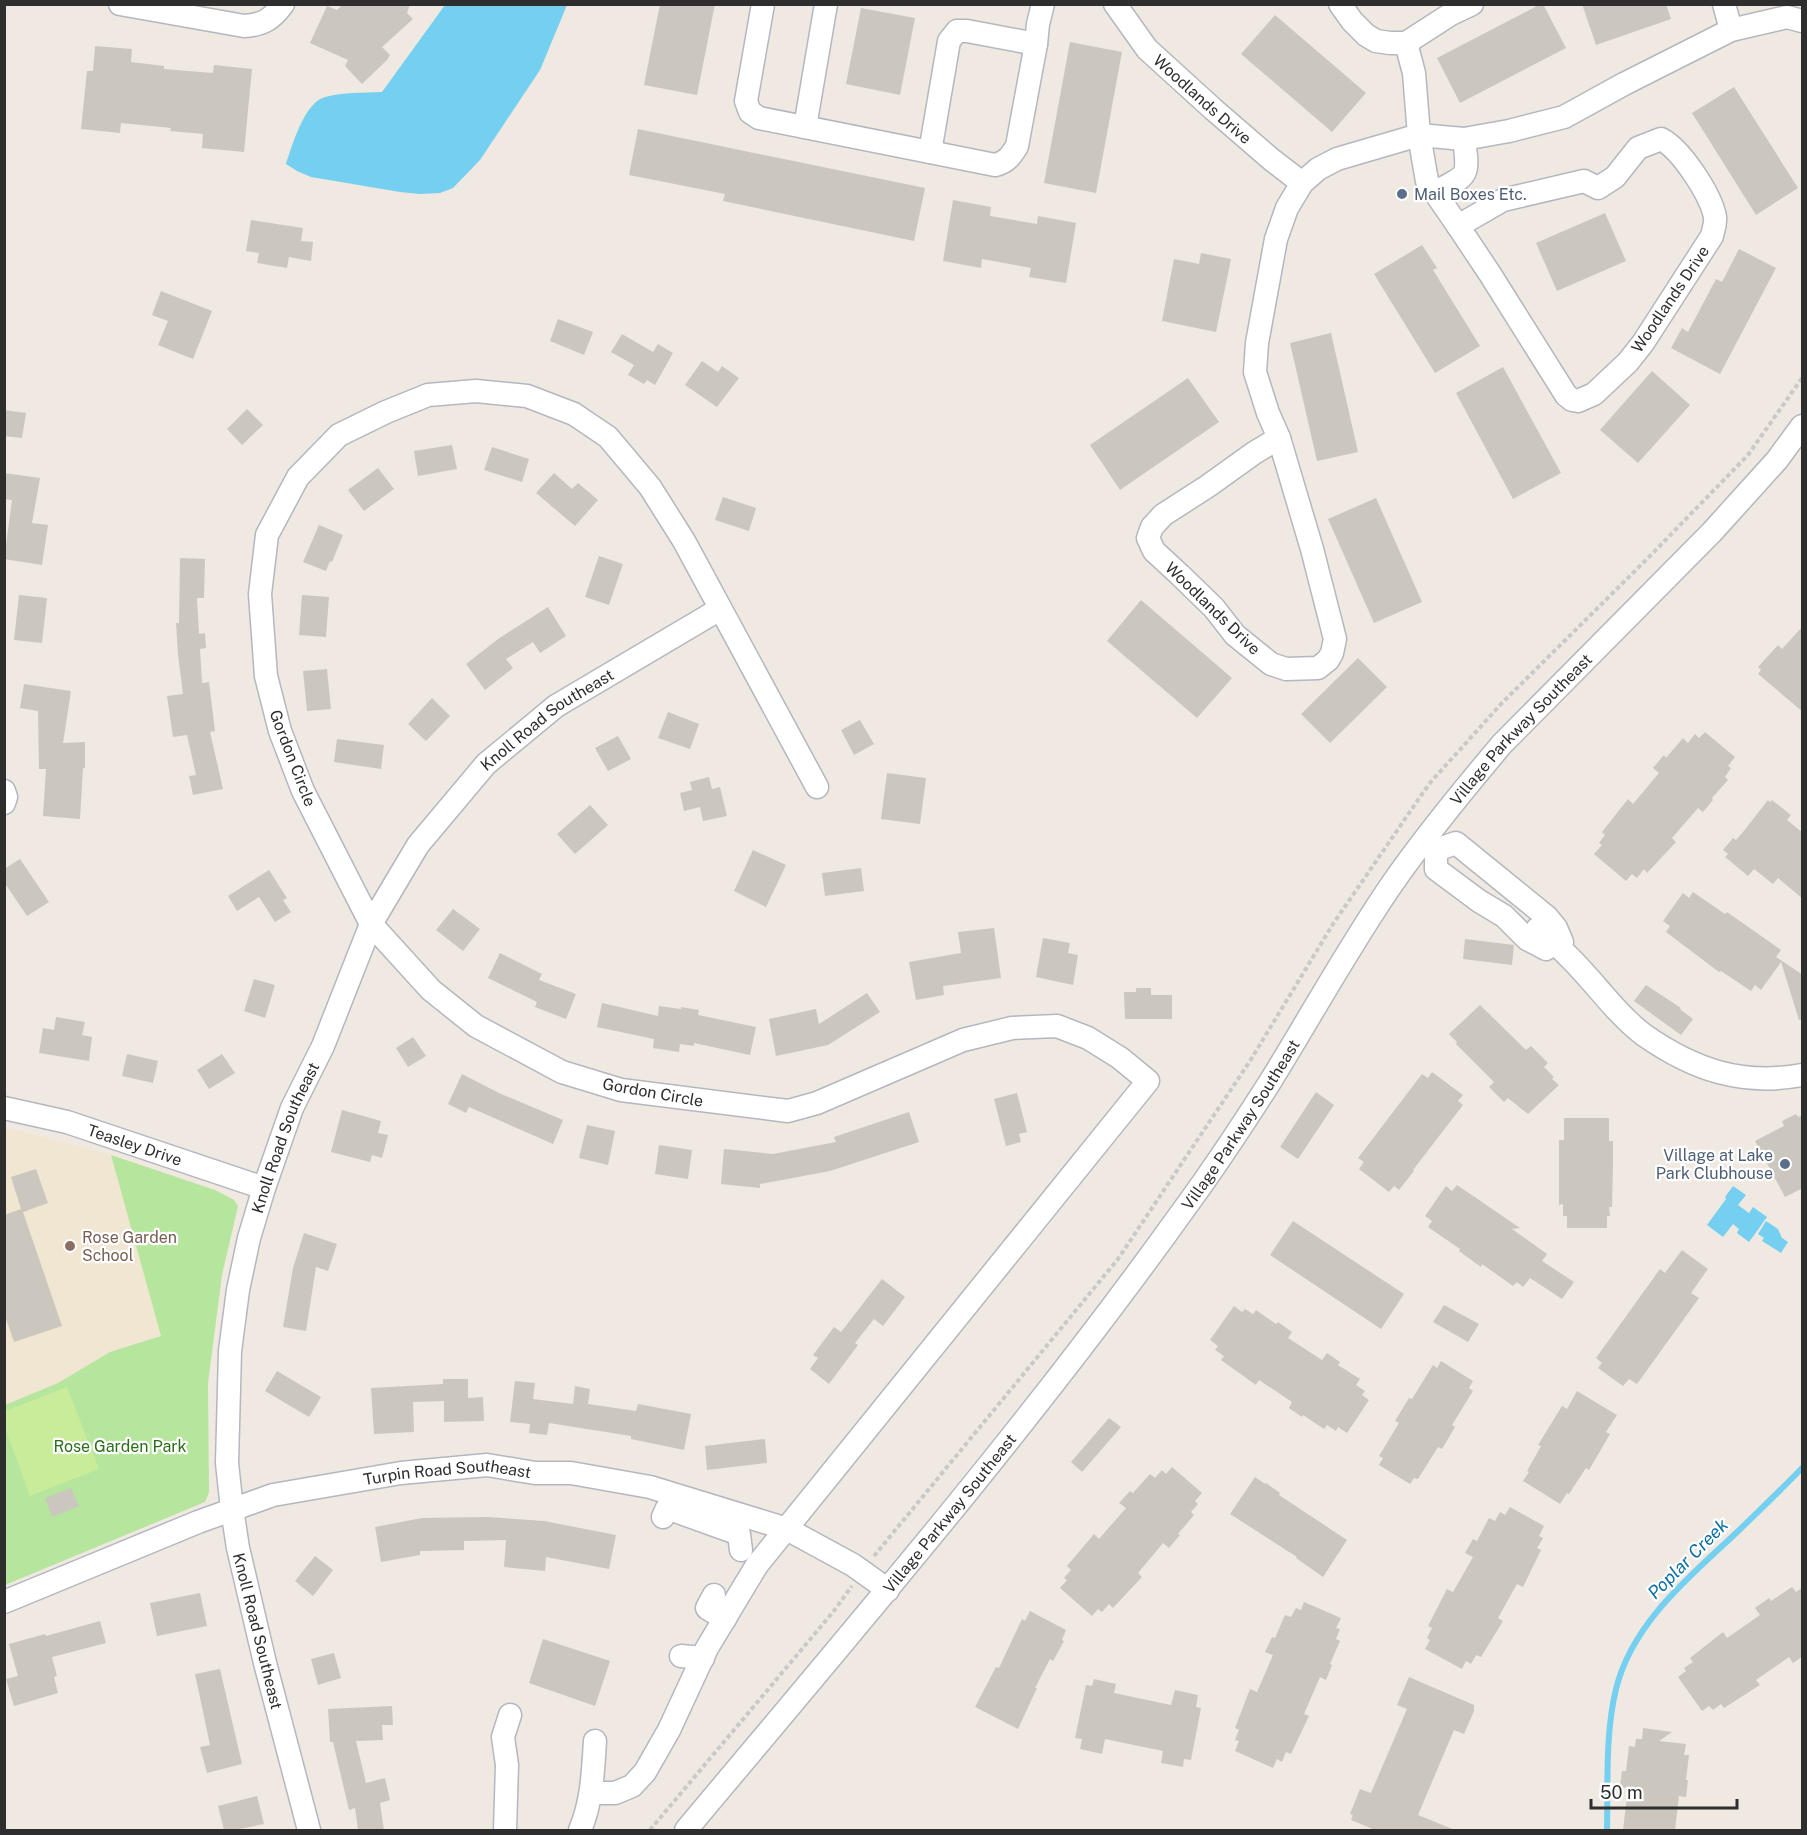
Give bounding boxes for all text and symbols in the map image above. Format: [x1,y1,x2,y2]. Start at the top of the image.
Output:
street label: Woodlands Drive [1149,51,1255,148]
place label: Mail Boxes Etc. [1414,185,1527,204]
marker: Mail Boxes Etc. [1395,187,1409,201]
street label: Woodlands Drive [1628,242,1713,356]
street label: Woodlands Drive [1161,558,1264,659]
street label: Village Parkway Southeast [1446,650,1596,809]
street label: Knoll Road Southeast [477,665,617,775]
street label: Gordon Circle [265,707,320,809]
street label: Village Parkway Southeast [1178,1036,1304,1213]
street label: Knoll Road Southeast [248,1059,323,1216]
street label: Gordon Circle [601,1074,705,1111]
street label: Teasley Drive [85,1121,184,1170]
place label: Village at Lake Park Clubhouse [1656,1146,1773,1183]
marker: Village at Lake Park Clubhouse [1778,1157,1792,1171]
place label: Rose Garden School [82,1228,177,1265]
marker: Rose Garden School [63,1239,77,1253]
street label: Village Parkway Southeast [879,1430,1020,1597]
park label: Rose Garden Park [53,1437,187,1456]
street label: Turpin Road Southeast [362,1456,533,1489]
water label: Poplar Creek [1643,1514,1732,1603]
street label: Knoll Road Southeast [229,1551,286,1711]
scale bar [1591,1772,1736,1810]
text: 50 m [1600,1782,1643,1803]

